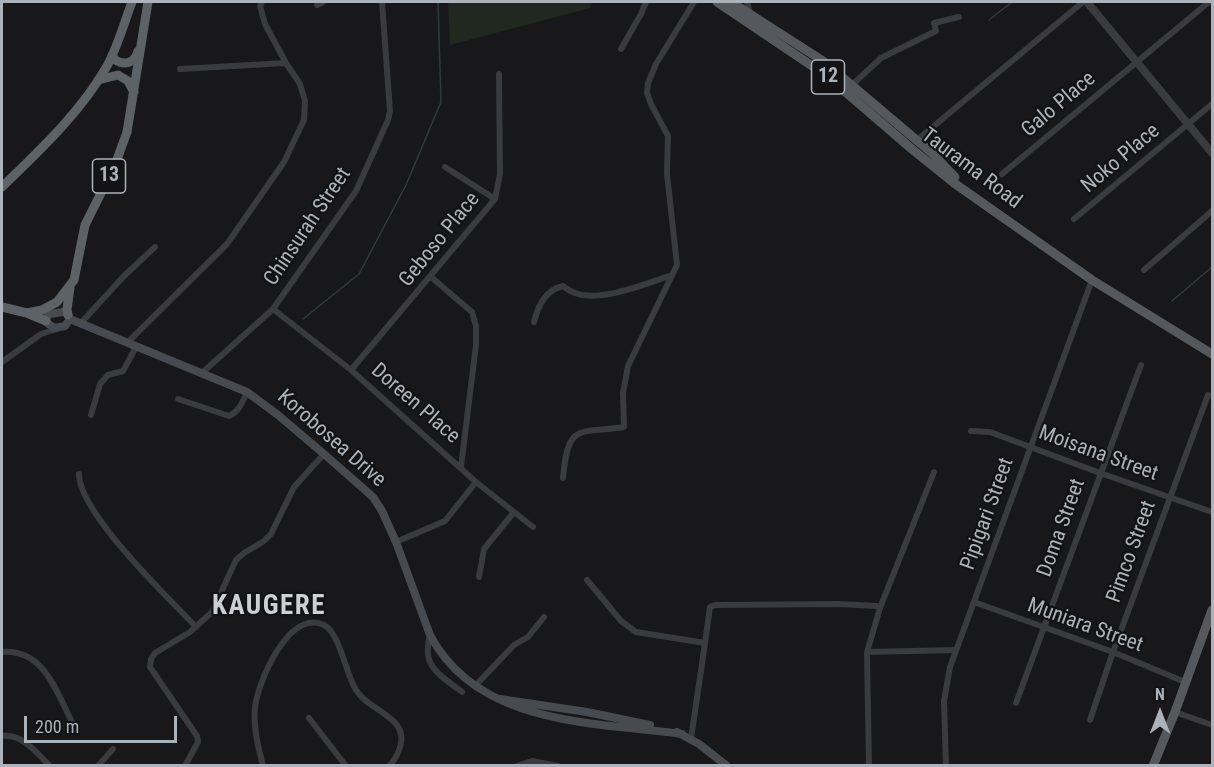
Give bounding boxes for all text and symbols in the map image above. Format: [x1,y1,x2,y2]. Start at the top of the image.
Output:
road number: 12 [812,60,844,94]
street label: Galo Place [1017,67,1101,143]
street label: Noko Place [1077,119,1165,199]
street label: Taurama Road [916,123,1026,215]
road number: 13 [92,159,126,193]
street label: Chinsurah Street [259,163,357,291]
street label: Geboso Place [394,188,486,292]
street label: Doreen Place [365,359,465,449]
street label: Korobosea Drive [272,385,390,493]
street label: Moisana Street [1035,421,1161,487]
street label: Pipigari Street [956,455,1020,573]
street label: Doma Street [1033,476,1091,580]
street label: Pimco Street [1102,498,1162,606]
district label: KAUGERE [212,591,326,623]
street label: Muniara Street [1024,593,1146,659]
north arrow [1130,683,1190,743]
text: N [1155,685,1165,704]
scale bar [27,704,180,742]
text: 200 m [35,716,79,737]

